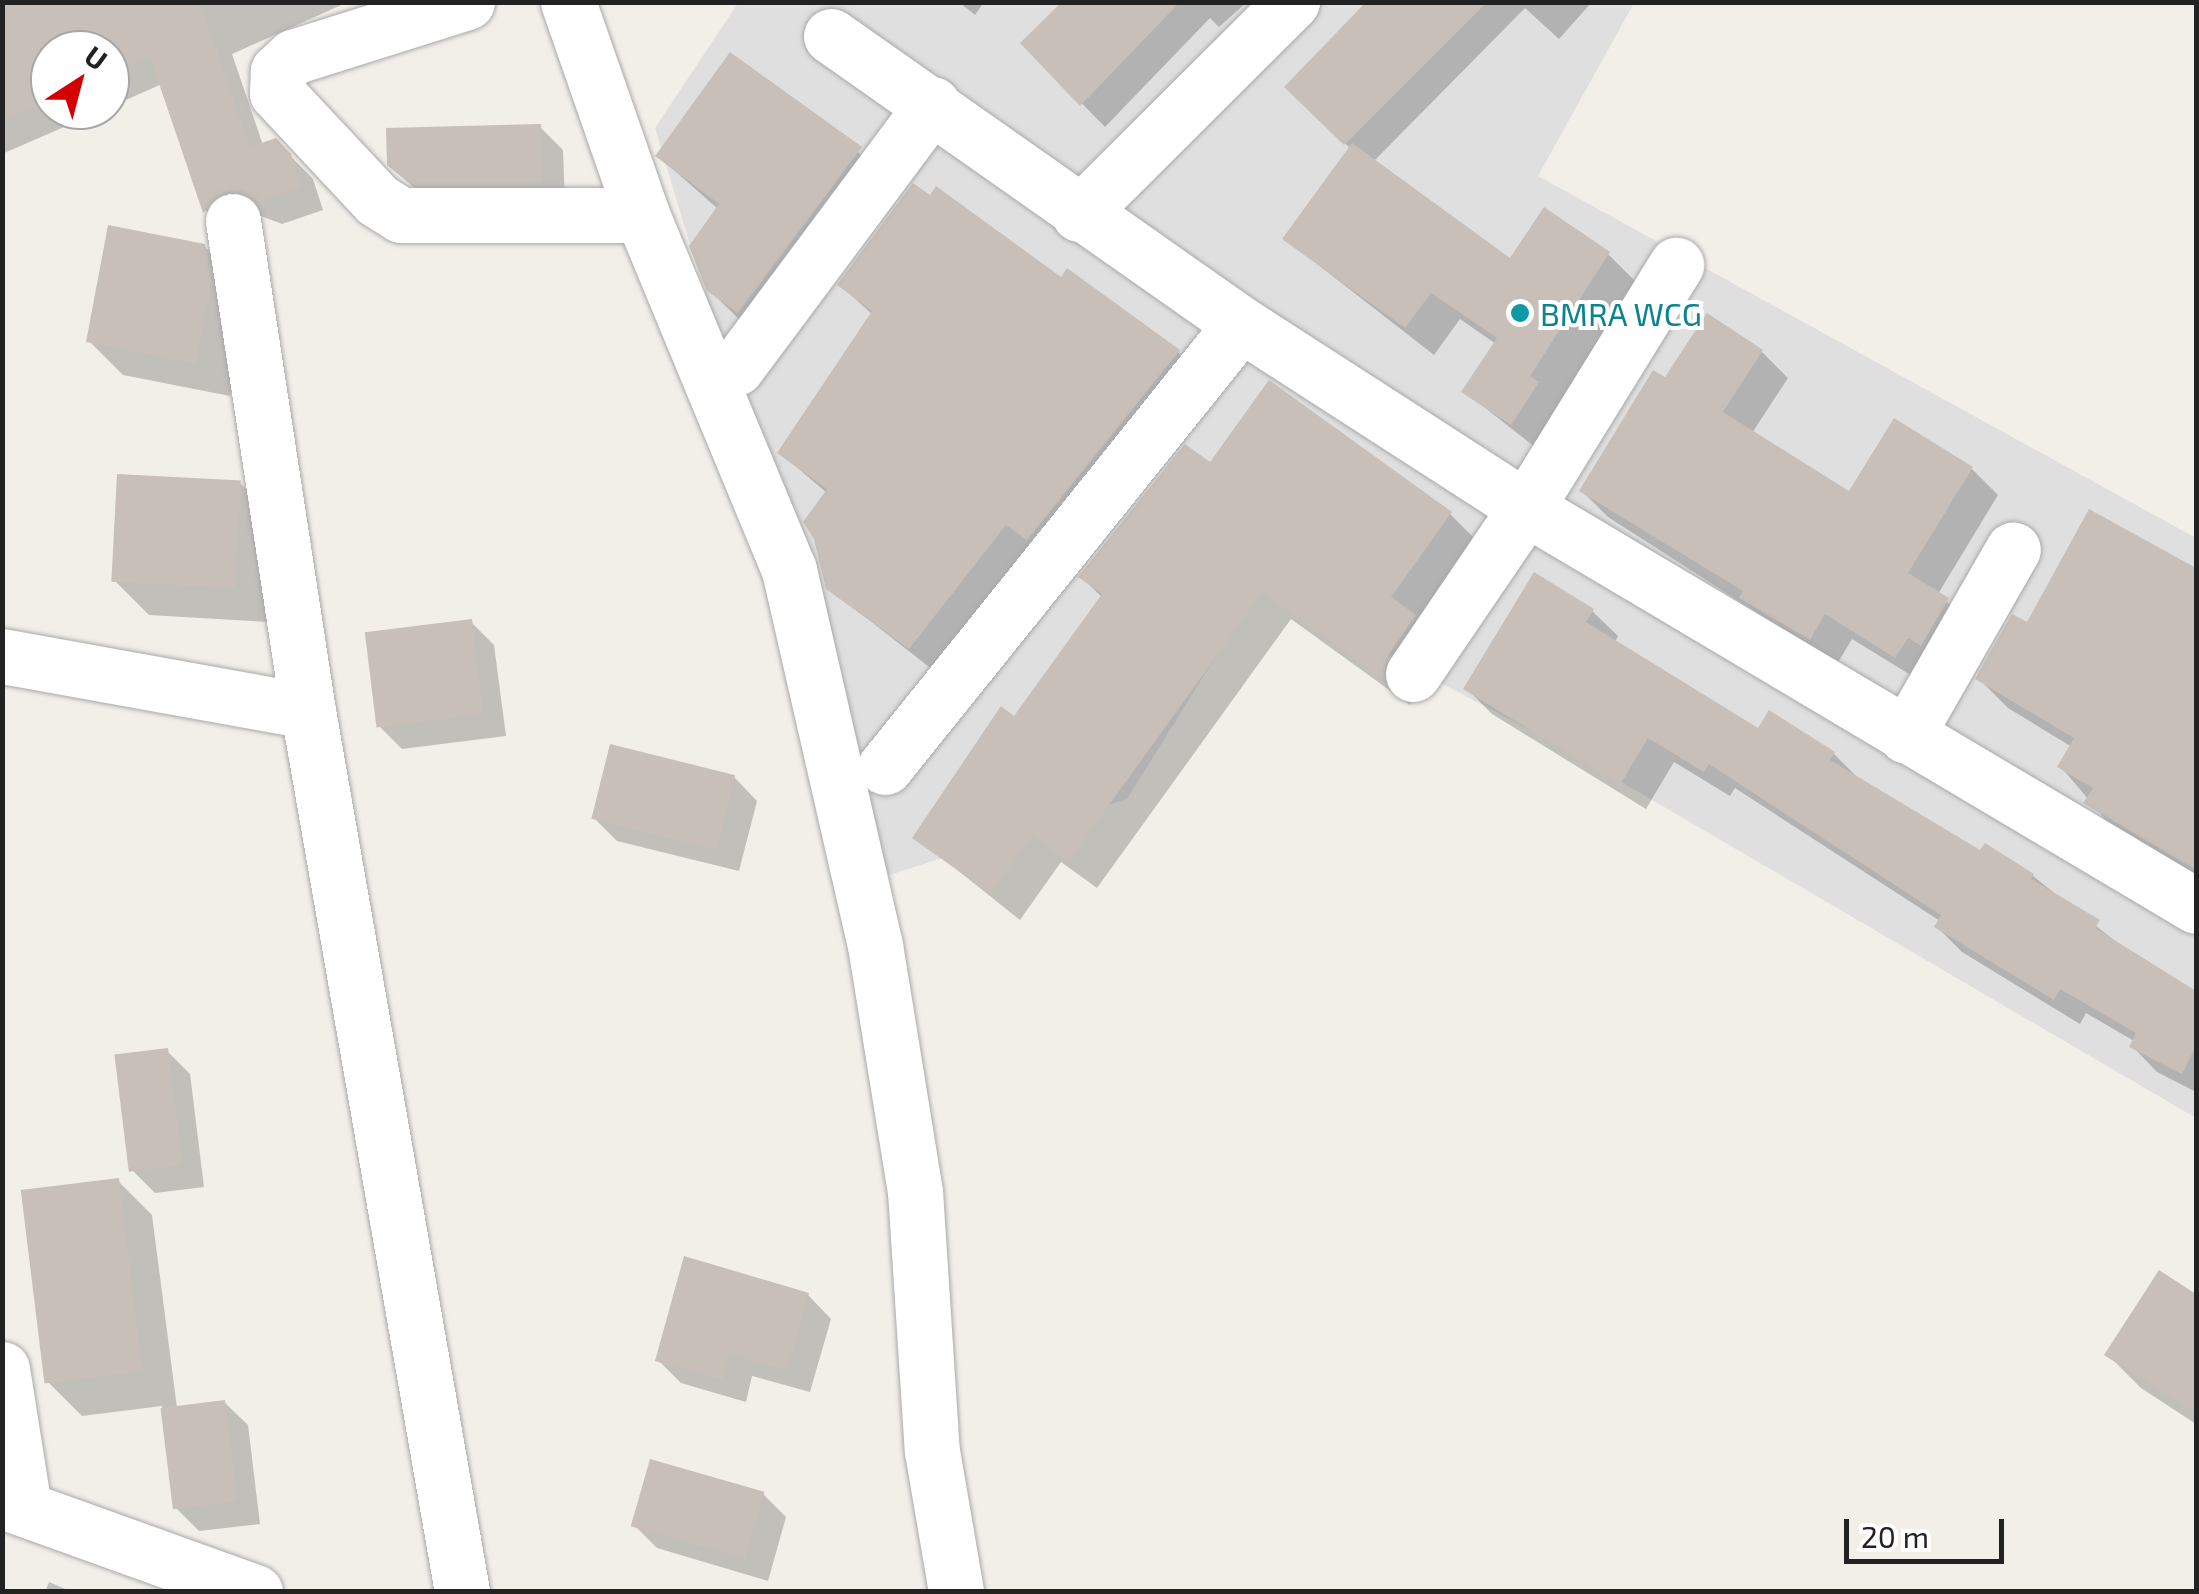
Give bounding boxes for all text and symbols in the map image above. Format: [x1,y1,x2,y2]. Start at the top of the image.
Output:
north arrow [30,30,130,130]
text: U [79,38,114,77]
place label: BMRA WCG [1540,294,1703,332]
marker: BMRA WCG [1509,302,1531,324]
scale bar [1849,1499,2009,1561]
text: 20 m [1861,1518,1929,1554]

